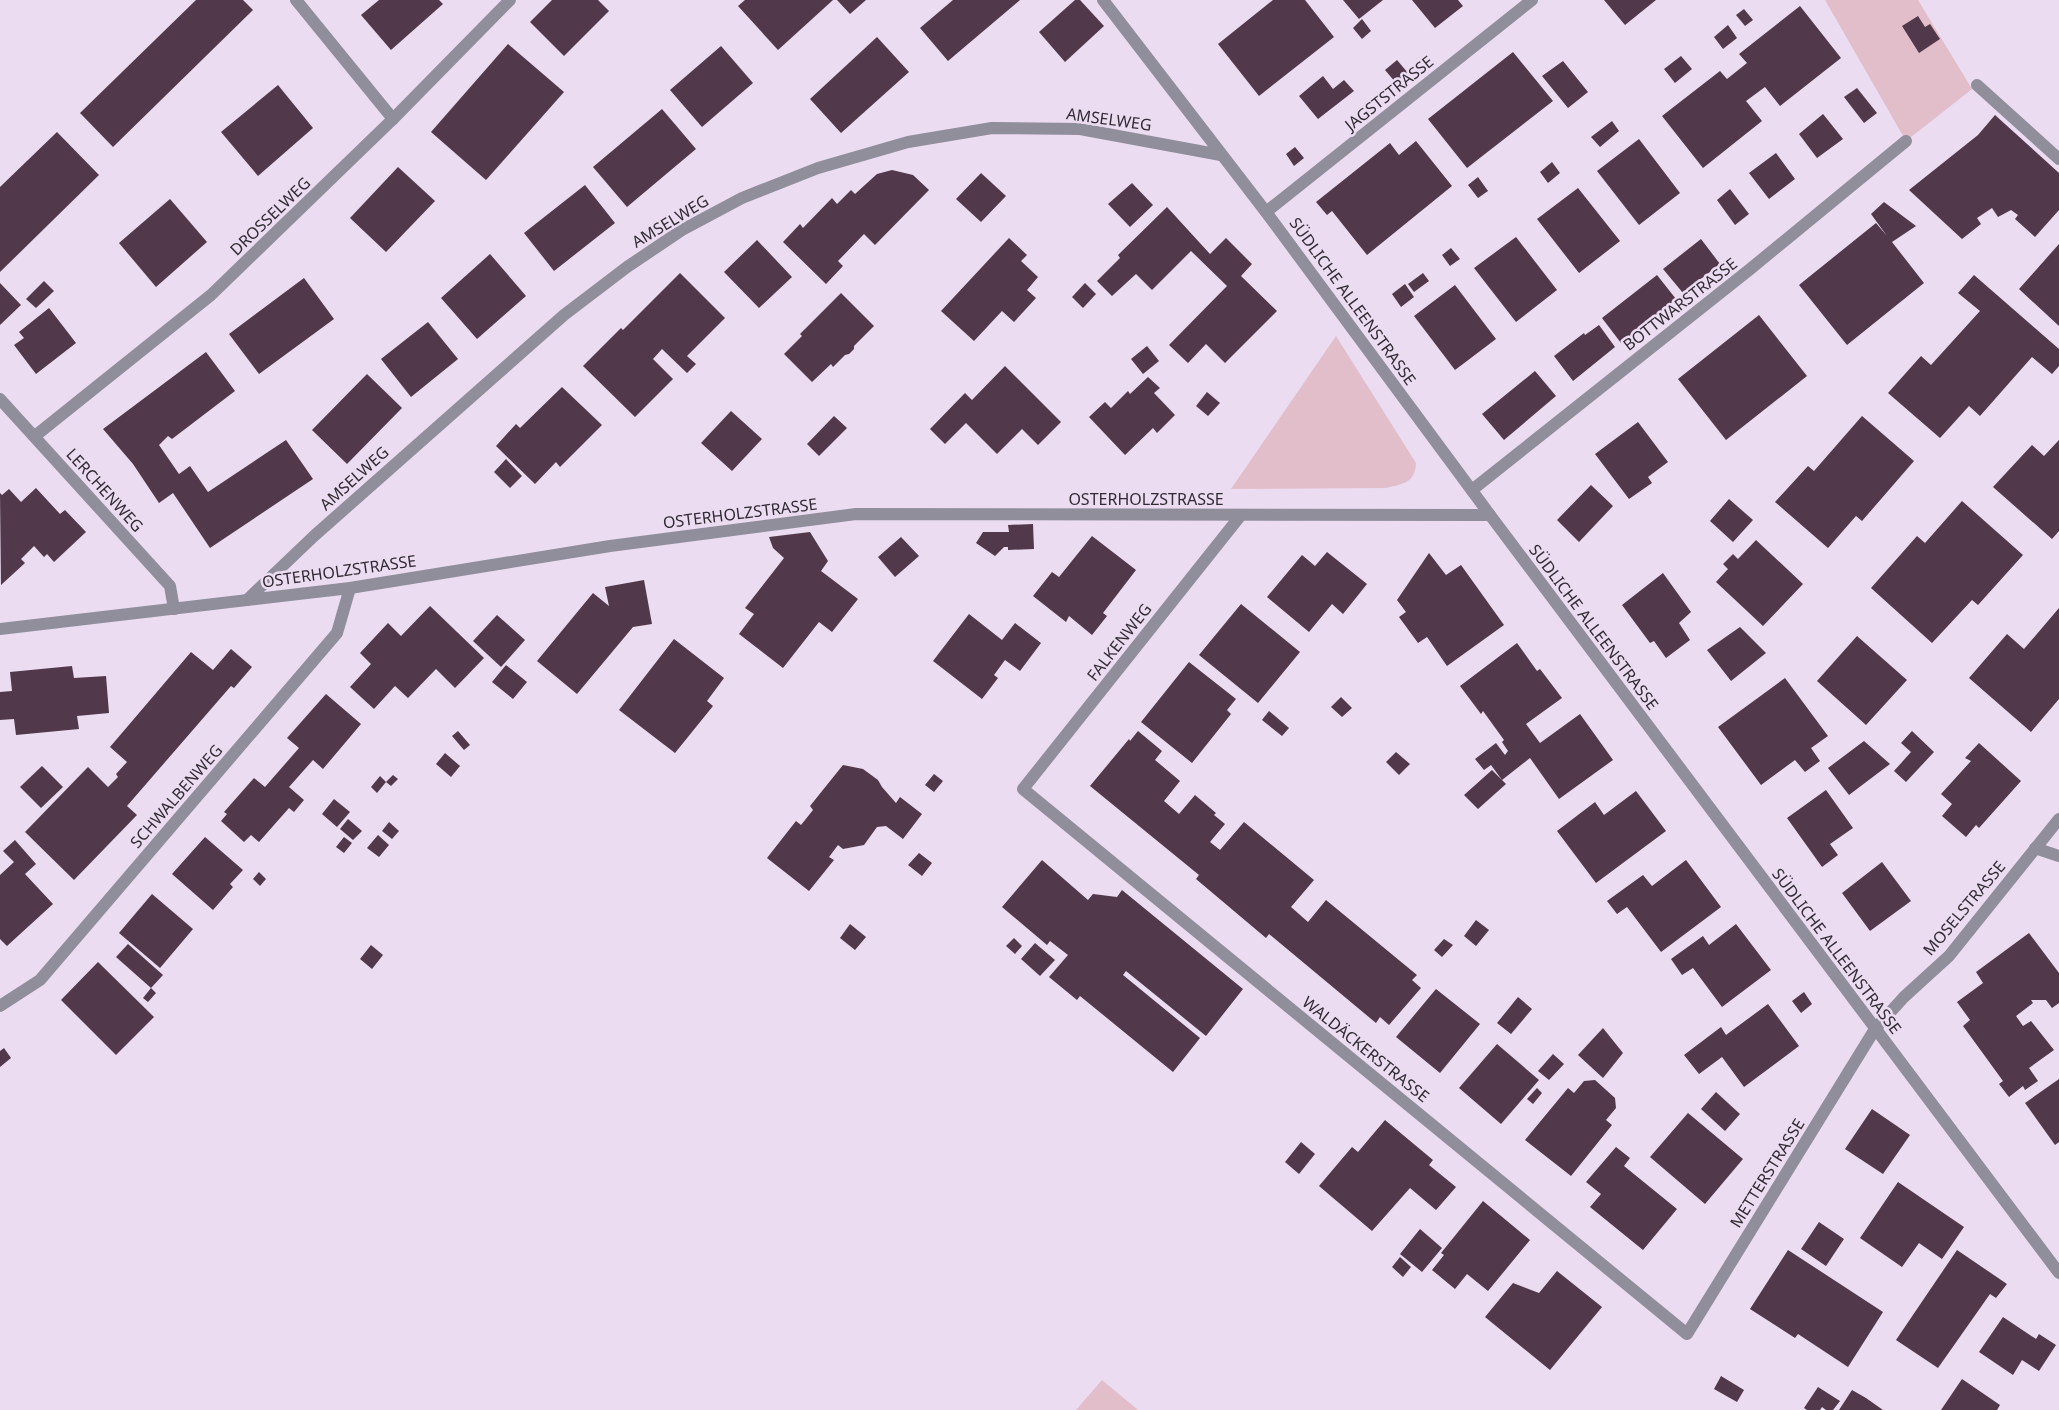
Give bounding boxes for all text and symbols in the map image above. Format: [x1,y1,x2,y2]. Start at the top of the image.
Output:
street label: JAGSTSTRASSE [1339,50,1438,137]
street label: AMSELWEG [1065,102,1153,136]
street label: DROSSELWEG [225,172,315,260]
street label: AMSELWEG [628,189,712,253]
street label: SÜDLICHE ALLEENSTRASSE [1285,213,1421,389]
street label: BOTTWARSTRASSE [1618,252,1742,356]
street label: AMSELWEG [315,441,393,515]
street label: LERCHENWEG [61,443,149,537]
street label: OSTERHOLZSTRASSE [1068,488,1224,510]
street label: OSTERHOLZSTRASSE [662,493,818,533]
street label: SÜDLICHE ALLEENSTRASSE [1524,540,1664,714]
street label: OSTERHOLZSTRASSE [261,549,417,593]
street label: FALKENWEG [1082,599,1156,685]
street label: SCHWALBENWEG [125,740,227,852]
street label: MOSELSTRASSE [1918,856,2010,960]
street label: SÜDLICHE ALLEENSTRASSE [1767,864,1907,1038]
street label: WALDÄCKERSTRASSE [1298,991,1434,1107]
street label: METTERSTRASSE [1725,1114,1809,1232]

